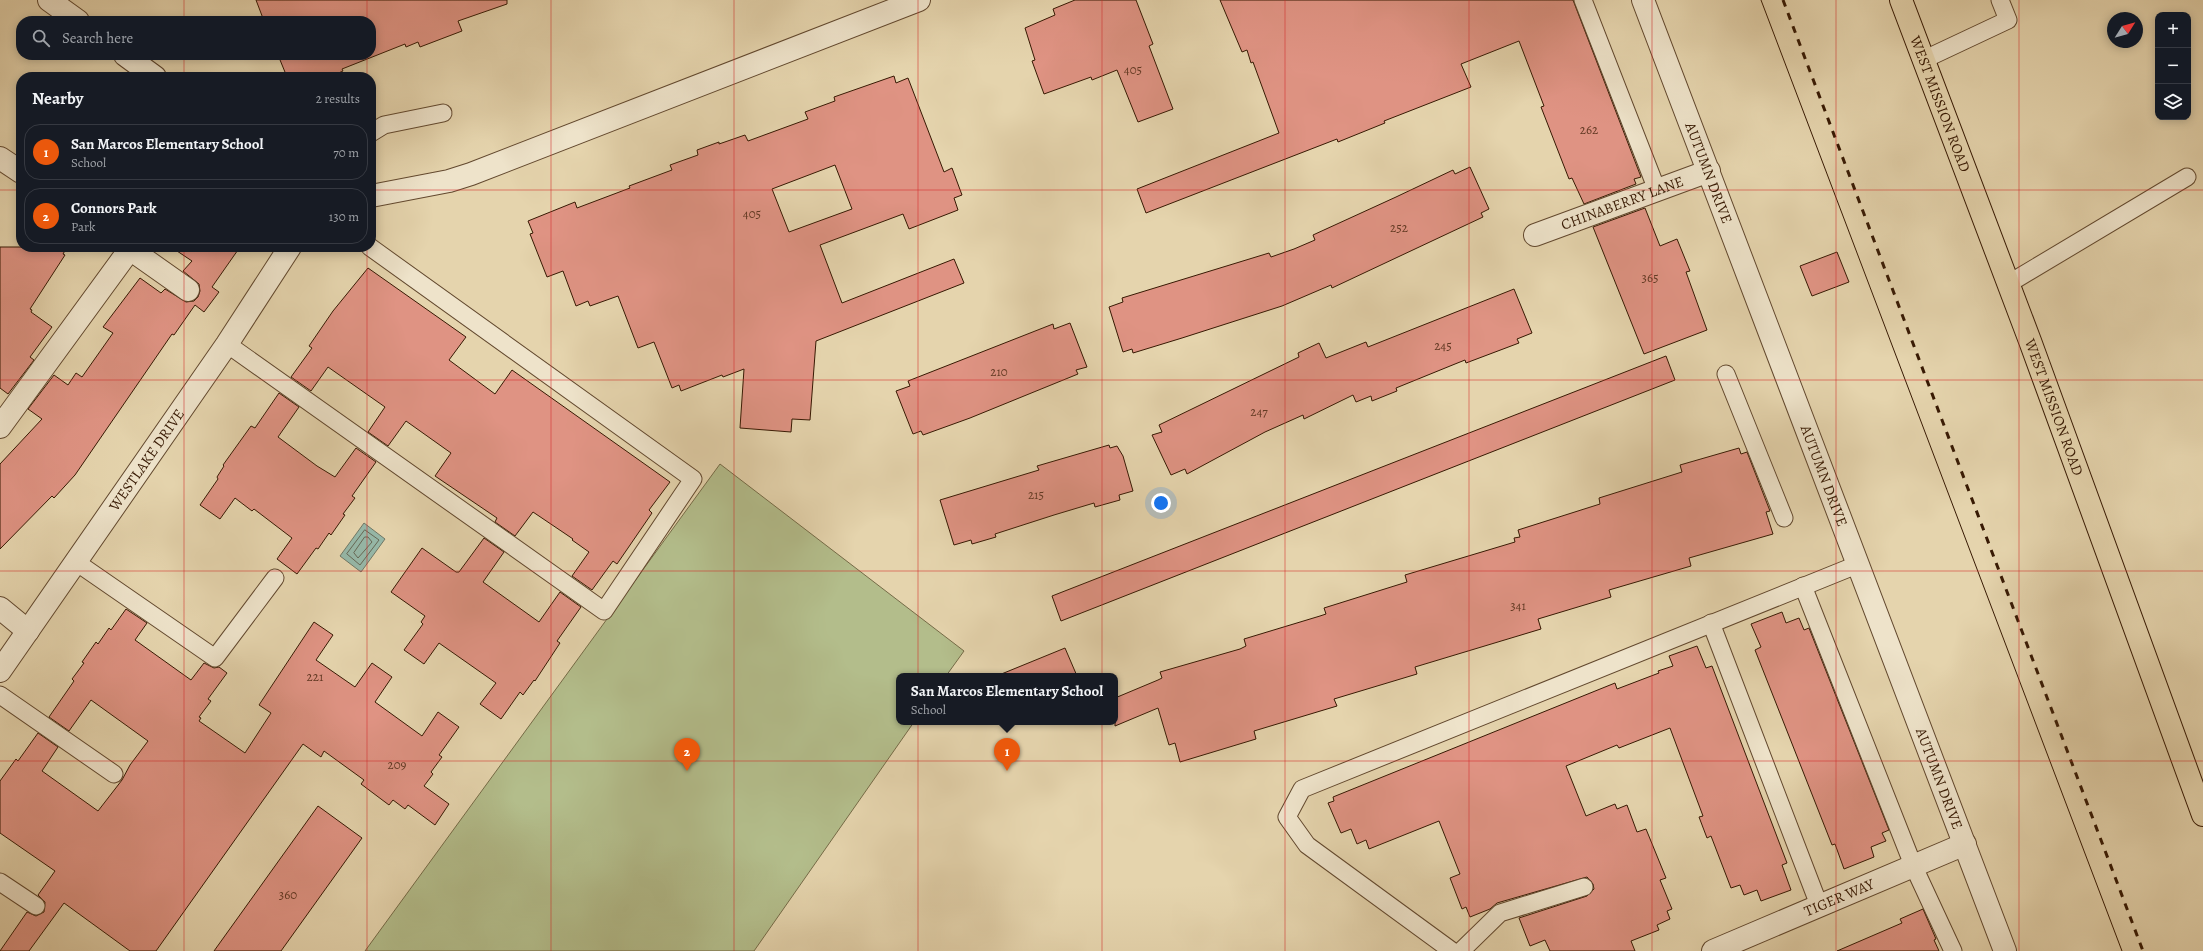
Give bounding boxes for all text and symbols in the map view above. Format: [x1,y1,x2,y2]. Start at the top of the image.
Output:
north arrow [2107,12,2143,48]
map controls [2155,12,2191,120]
button: + [2155,12,2191,48]
search box [16,16,376,60]
icon: search [30,27,52,49]
text: Search here [62,28,133,48]
street label: WEST MISSION ROAD [1905,32,1975,175]
button: − [2155,48,2191,84]
house number: 405 [1124,61,1142,78]
button: layers [2155,84,2191,120]
text: Nearby [32,87,83,110]
text: 2 results [316,90,360,107]
street label: AUTUMN DRIVE [1680,118,1737,226]
house number: 262 [1580,121,1598,138]
text: San Marcos Elementary School [71,134,263,154]
text: 1 [44,144,48,161]
text: 70 m [333,144,359,161]
text: School [71,154,106,171]
street label: CHINABERRY LANE [1558,171,1686,235]
text: Connors Park [71,198,157,218]
house number: 405 [743,205,761,222]
text: 2 [43,208,49,225]
text: 130 m [329,208,359,225]
text: Park [71,218,95,235]
house number: 252 [1390,219,1408,236]
house number: 365 [1641,269,1659,286]
street label: WEST MISSION ROAD [2020,335,2088,478]
house number: 245 [1434,337,1452,354]
house number: 210 [990,363,1008,380]
house number: 247 [1250,403,1268,420]
street label: WESTLAKE DRIVE [103,405,189,516]
street label: AUTUMN DRIVE [1795,421,1852,529]
house number: 215 [1028,486,1044,503]
your location [1151,493,1171,513]
house number: 341 [1510,597,1526,614]
house number: 221 [307,668,324,685]
popup [896,673,1118,725]
text: San Marcos Elementary School [911,681,1103,701]
text: School [911,701,946,718]
street label: AUTUMN DRIVE [1911,724,1968,832]
pin: 2 [674,738,700,771]
pin: 1 [994,738,1020,771]
house number: 209 [387,756,407,773]
street label: TIGER WAY [1801,873,1878,921]
house number: 360 [279,886,297,903]

